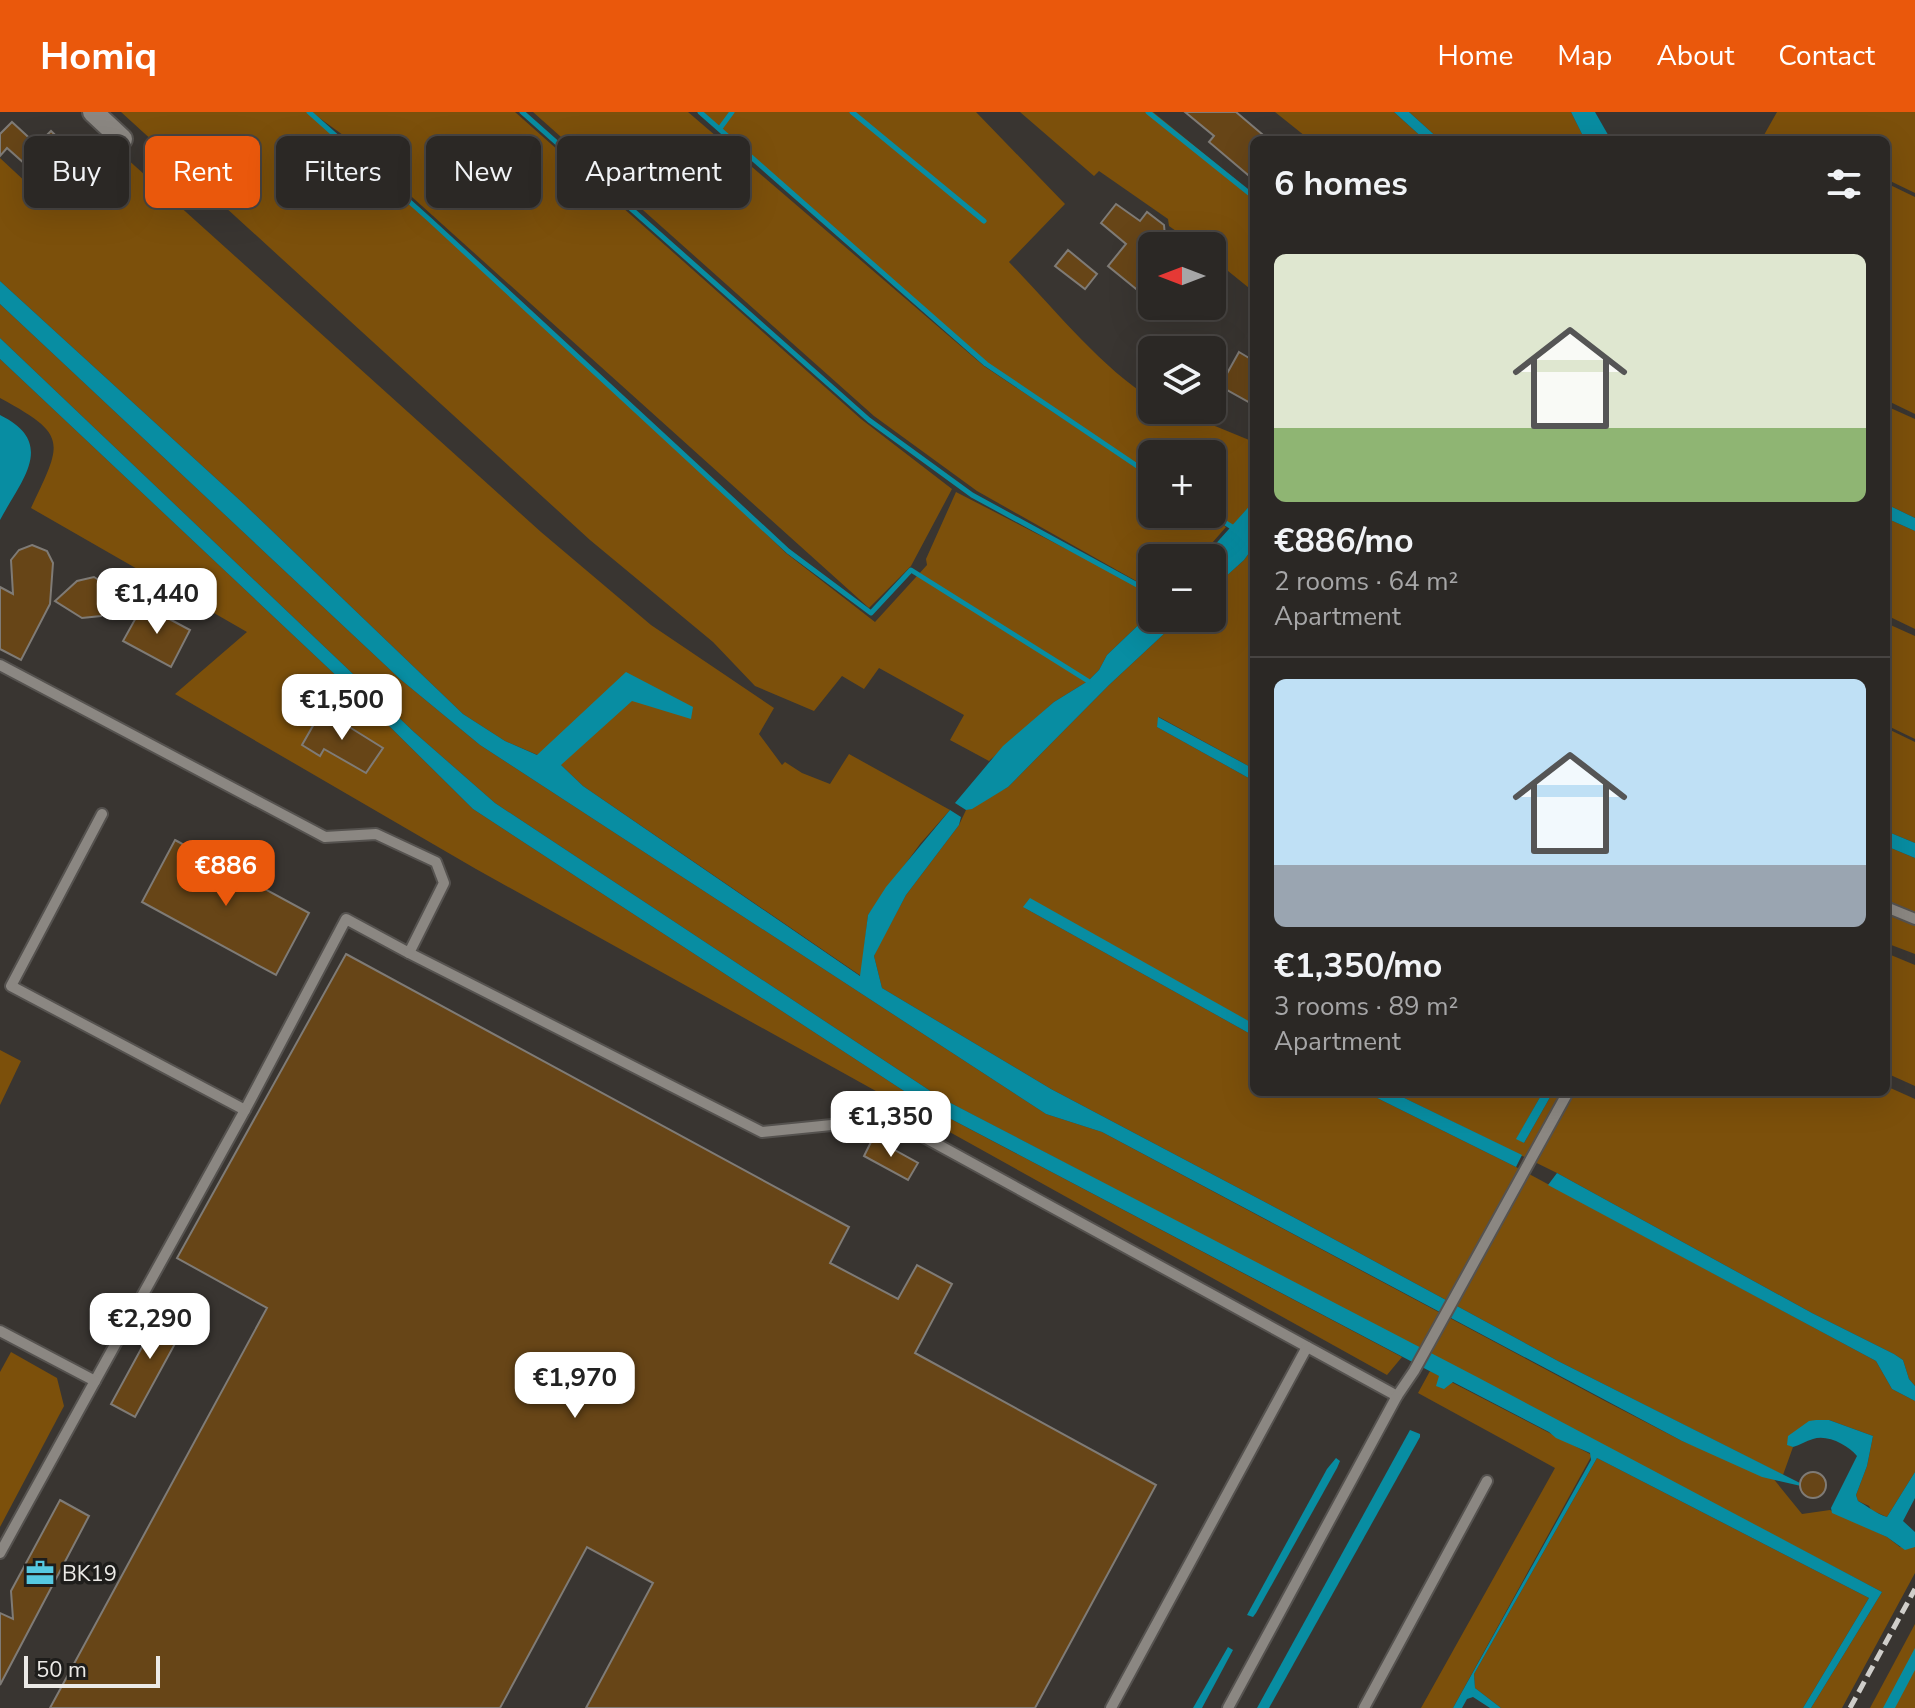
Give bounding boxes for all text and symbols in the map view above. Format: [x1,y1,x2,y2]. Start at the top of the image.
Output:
text: Homiq [40,31,157,82]
text: Home [1438,37,1513,75]
text: Map [1557,37,1612,75]
text: About [1656,37,1734,75]
text: Contact [1778,37,1875,75]
chip: Buy [24,136,129,208]
chip: Rent [145,136,260,208]
chip: Filters [276,136,410,208]
chip: New [426,136,541,208]
chip: Apartment [557,136,750,208]
text: 6 homes [1274,161,1408,207]
icon: filters [1822,162,1866,206]
north arrow [1138,232,1226,320]
map controls [1138,232,1226,632]
icon: home [1498,306,1642,450]
button: layers [1138,336,1226,424]
button: + [1138,440,1226,528]
text: €886/mo [1274,518,1414,564]
button: − [1138,544,1226,632]
text: 2 rooms · 64 m² [1274,564,1458,599]
pin: €1,440 [92,568,222,636]
text: €1,440 [115,576,199,611]
text: Apartment [1274,599,1401,634]
pin: €1,500 [277,674,407,742]
text: €1,500 [300,682,384,717]
icon: home [1498,731,1642,875]
pin: €886 [179,840,273,908]
text: €886 [195,848,257,883]
text: €1,350/mo [1274,943,1442,989]
text: 3 rooms · 89 m² [1274,989,1458,1024]
text: Apartment [1274,1024,1401,1059]
pin: €1,350 [826,1091,956,1159]
text: €1,350 [849,1099,933,1134]
pin: €2,290 [85,1293,215,1361]
text: €2,290 [108,1301,192,1336]
pin: €1,970 [510,1352,640,1420]
text: €1,970 [533,1360,617,1395]
office icon: BK19 [25,1558,55,1588]
place label: BK19 [62,1559,117,1589]
scale bar [24,1652,160,1688]
text: 50 m [36,1655,87,1685]

